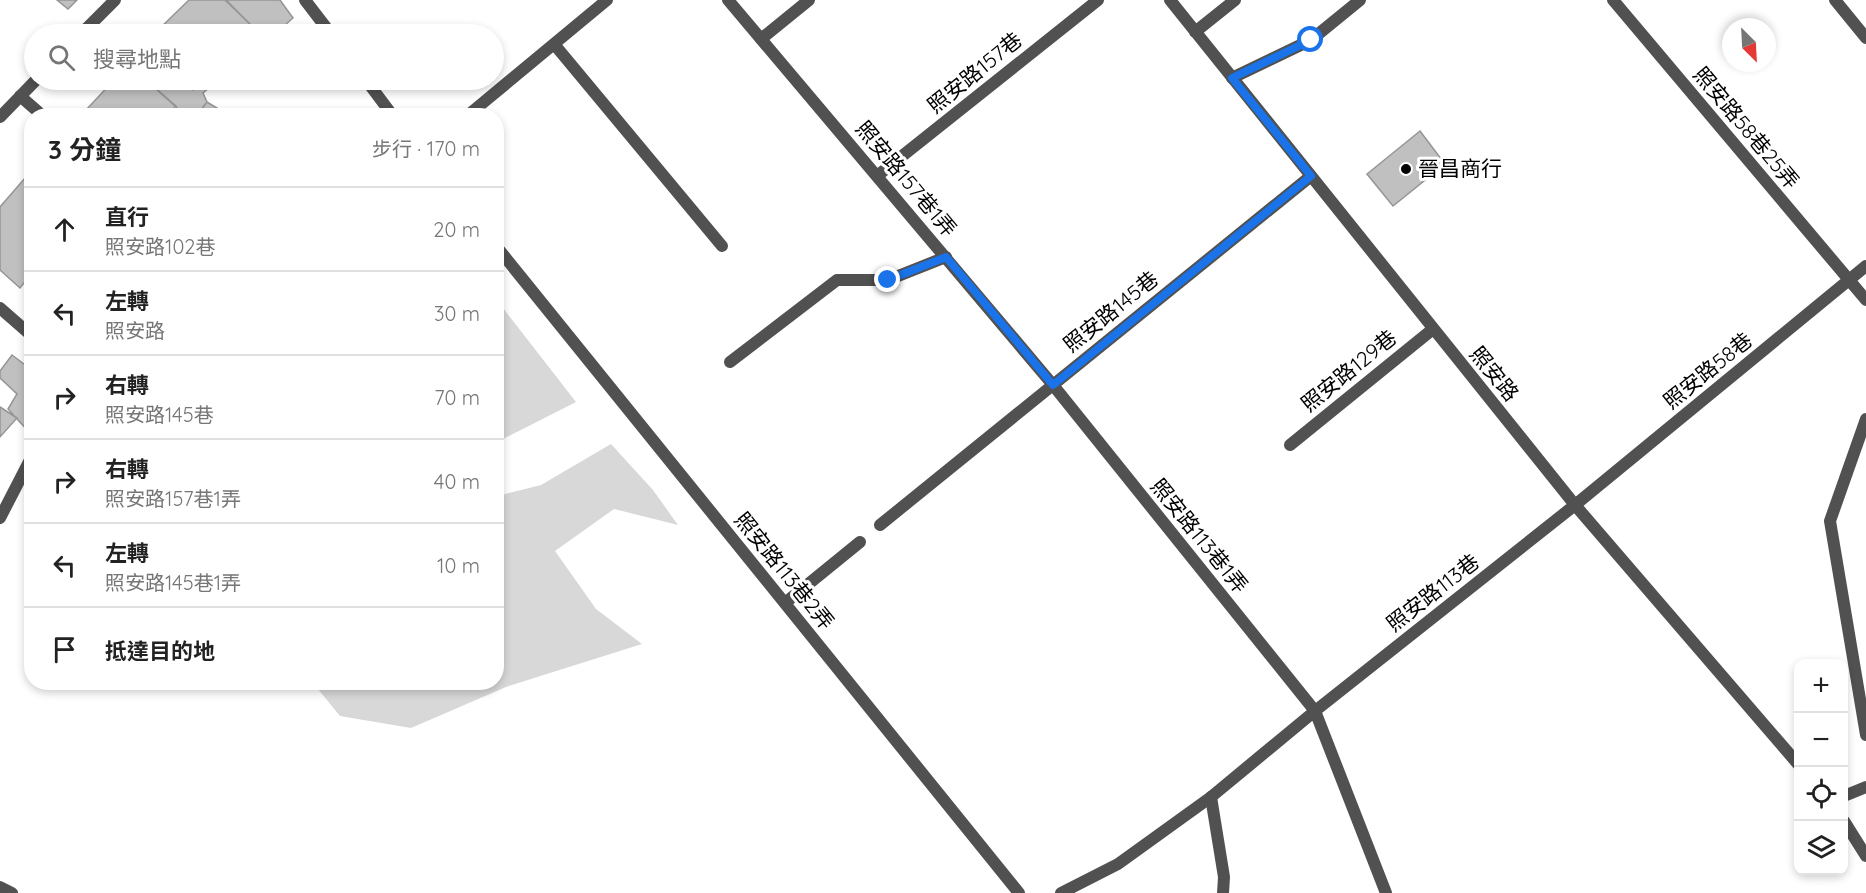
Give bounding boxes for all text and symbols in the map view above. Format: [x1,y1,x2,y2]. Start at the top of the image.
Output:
north arrow [1722,18,1776,72]
search box [24,24,504,90]
street label: 照安路157巷 [922,26,1027,118]
route start [1297,26,1323,52]
icon: search [45,41,78,74]
text: 搜尋地點 [93,45,181,73]
street label: 照安路58巷25弄 [1688,61,1805,194]
street label: 照安路157巷1弄 [851,115,963,241]
text: 3 分鐘 [48,133,121,166]
text: 步行 · 170 m [372,136,480,161]
place label: 晉昌商行 [1418,155,1502,181]
marker: 晉昌商行 [1399,162,1413,176]
text: 直行 [105,203,149,231]
icon: ahead [48,213,81,246]
text: 20 m [433,217,480,242]
text: 照安路102巷 [105,234,215,259]
street label: 照安路145巷 [1058,265,1163,357]
route end [874,266,900,292]
text: 左轉 [105,287,149,315]
icon: left [48,297,81,330]
text: 30 m [434,301,480,326]
text: 照安路 [105,318,165,343]
street label: 照安路129巷 [1295,324,1401,417]
street label: 照安路58巷 [1658,327,1757,414]
street label: 照安路 [1465,341,1525,406]
text: 右轉 [105,371,149,399]
icon: right [48,381,81,414]
text: 70 m [434,385,480,410]
text: 照安路145巷 [105,402,214,427]
text: 右轉 [105,455,149,483]
icon: right [48,465,81,498]
text: 40 m [434,469,480,494]
street label: 照安路113巷1弄 [1146,473,1254,598]
text: 照安路157巷1弄 [105,486,241,511]
street label: 照安路113巷2弄 [730,507,840,634]
text: 左轉 [105,539,149,567]
street label: 照安路113巷 [1381,548,1484,636]
icon: left [48,549,81,582]
text: 10 m [437,553,480,578]
text: 照安路145巷1弄 [105,570,241,595]
icon: arrive [48,633,81,666]
text: 抵達目的地 [105,637,215,665]
map controls [1794,659,1848,875]
button: + [1794,659,1848,713]
button: − [1794,713,1848,767]
button: locate [1794,767,1848,821]
button: layers [1794,821,1848,875]

